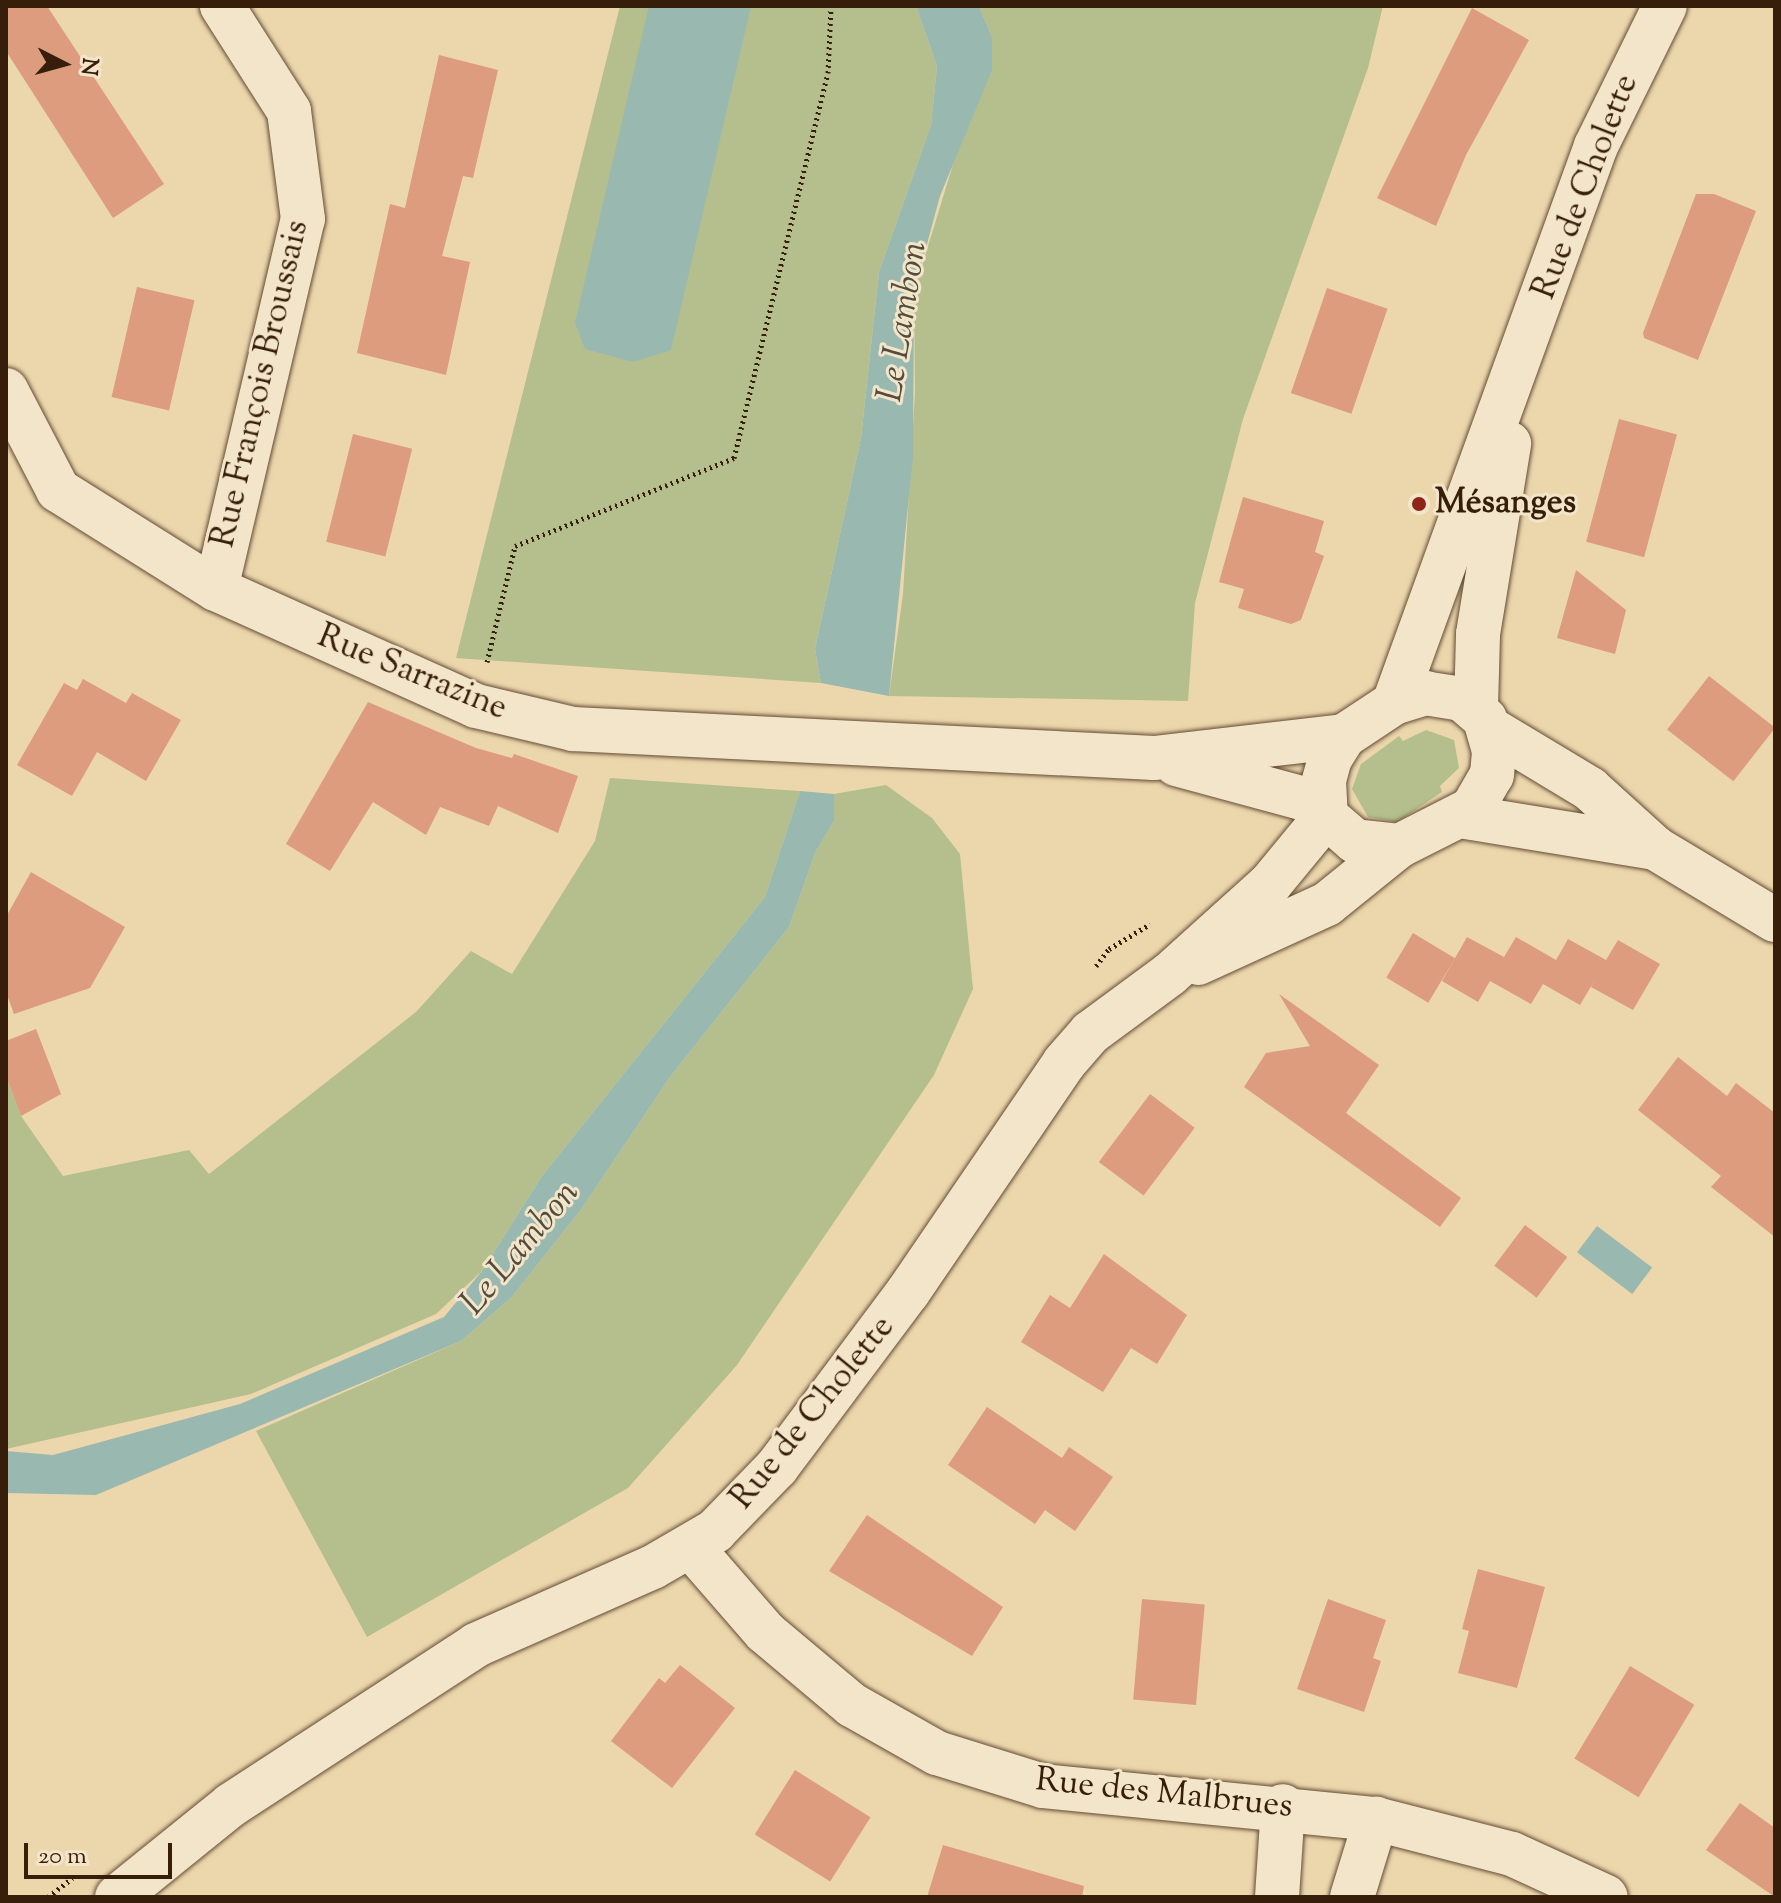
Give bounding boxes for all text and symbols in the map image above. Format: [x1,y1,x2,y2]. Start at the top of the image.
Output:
north arrow [24,24,104,104]
text: N [71,56,105,77]
street label: Rue de Cholette [1524,69,1648,305]
street label: Rue François Broussais [203,216,319,552]
water label: Le Lambon [870,239,938,405]
place label: Mésanges [1435,484,1576,524]
marker: Mésanges [1410,495,1428,513]
street label: Rue Sarrazine [311,616,513,730]
water label: Le Lambon [452,1173,590,1325]
street label: Rue de Cholette [722,1308,904,1518]
street label: Rue des Malbrues [1033,1760,1295,1828]
scale bar [28,1827,176,1877]
text: 20 m [38,1840,87,1874]

